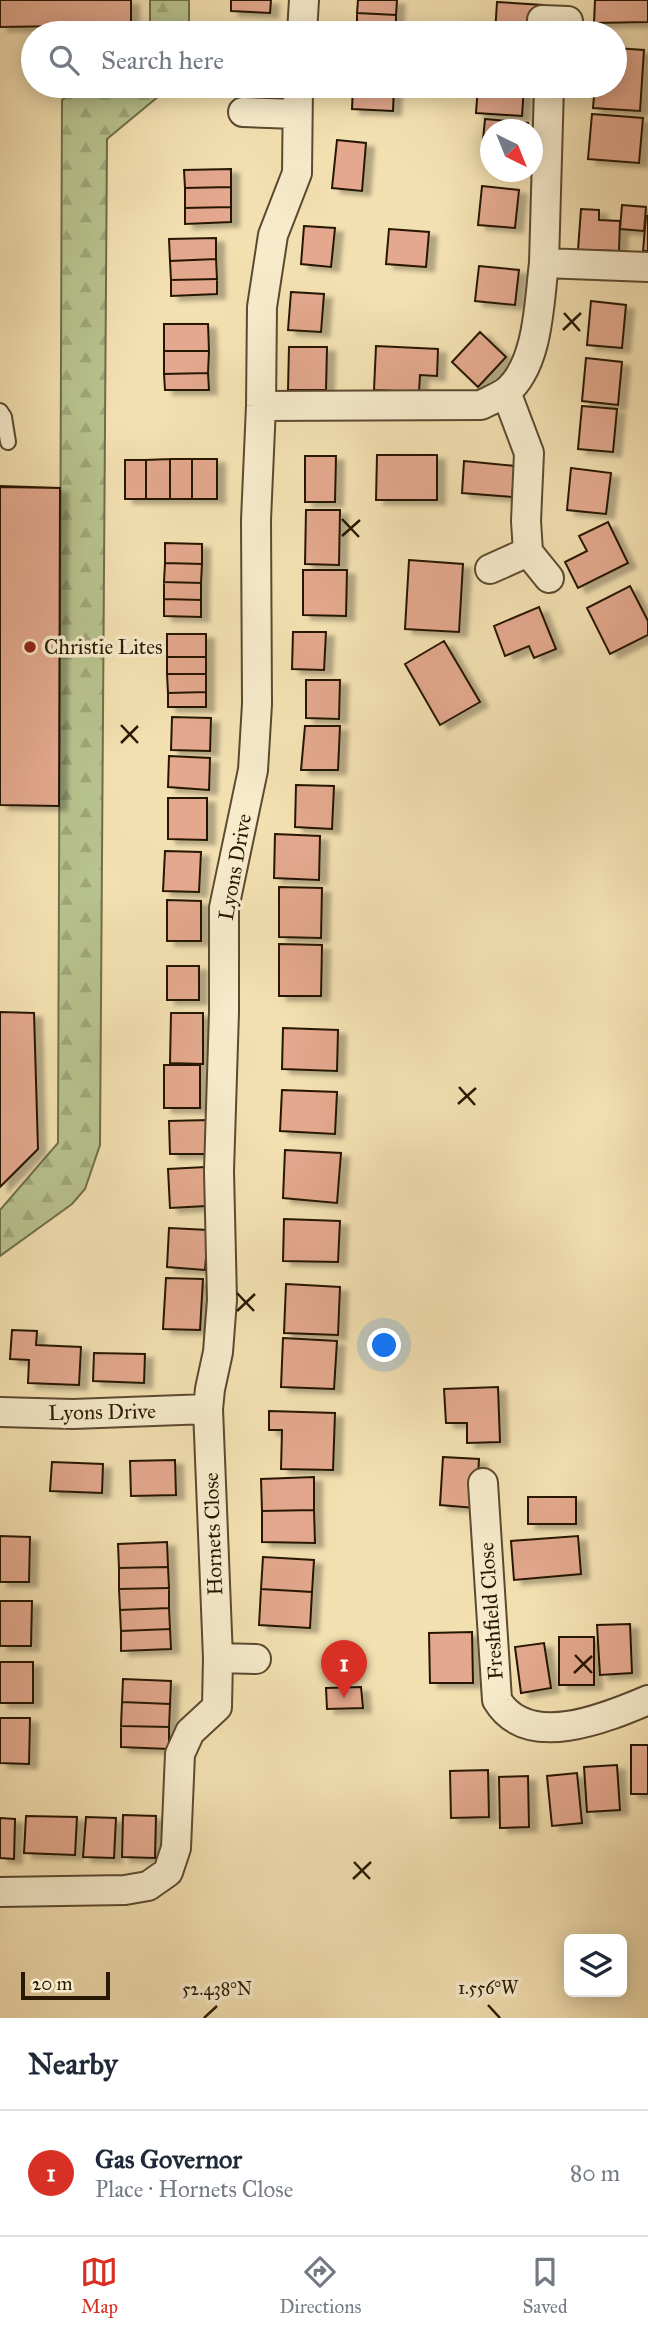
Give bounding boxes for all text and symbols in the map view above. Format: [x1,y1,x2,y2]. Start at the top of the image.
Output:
search box [21,21,627,98]
icon: search [45,41,83,79]
text: Search here [101,44,224,76]
north arrow [480,119,543,182]
place label: Christie Lites [44,634,163,660]
marker: Christie Lites [22,639,38,655]
street label: Lyons Drive [213,811,257,922]
your location [367,1328,401,1362]
street label: Lyons Drive [48,1398,156,1426]
street label: Hornets Close [198,1472,228,1596]
street label: Freshfield Close [473,1541,509,1681]
pin: 1 [321,1640,367,1698]
map controls [564,1934,627,1997]
button: layers [564,1934,627,1997]
scale bar [21,1969,110,2001]
text: 20 m [32,1972,73,1995]
text: 1.556°W [458,1977,519,1999]
text: 52.438°N [182,1978,252,2000]
text: Nearby [28,2046,118,2082]
text: Gas Governor [95,2143,242,2175]
text: 1 [46,2159,56,2187]
text: 80 m [570,2159,620,2187]
text: Place · Hornets Close [95,2175,293,2203]
tab: Map [80,2253,118,2318]
tab: Directions [279,2253,361,2318]
tab: Saved [522,2253,568,2318]

